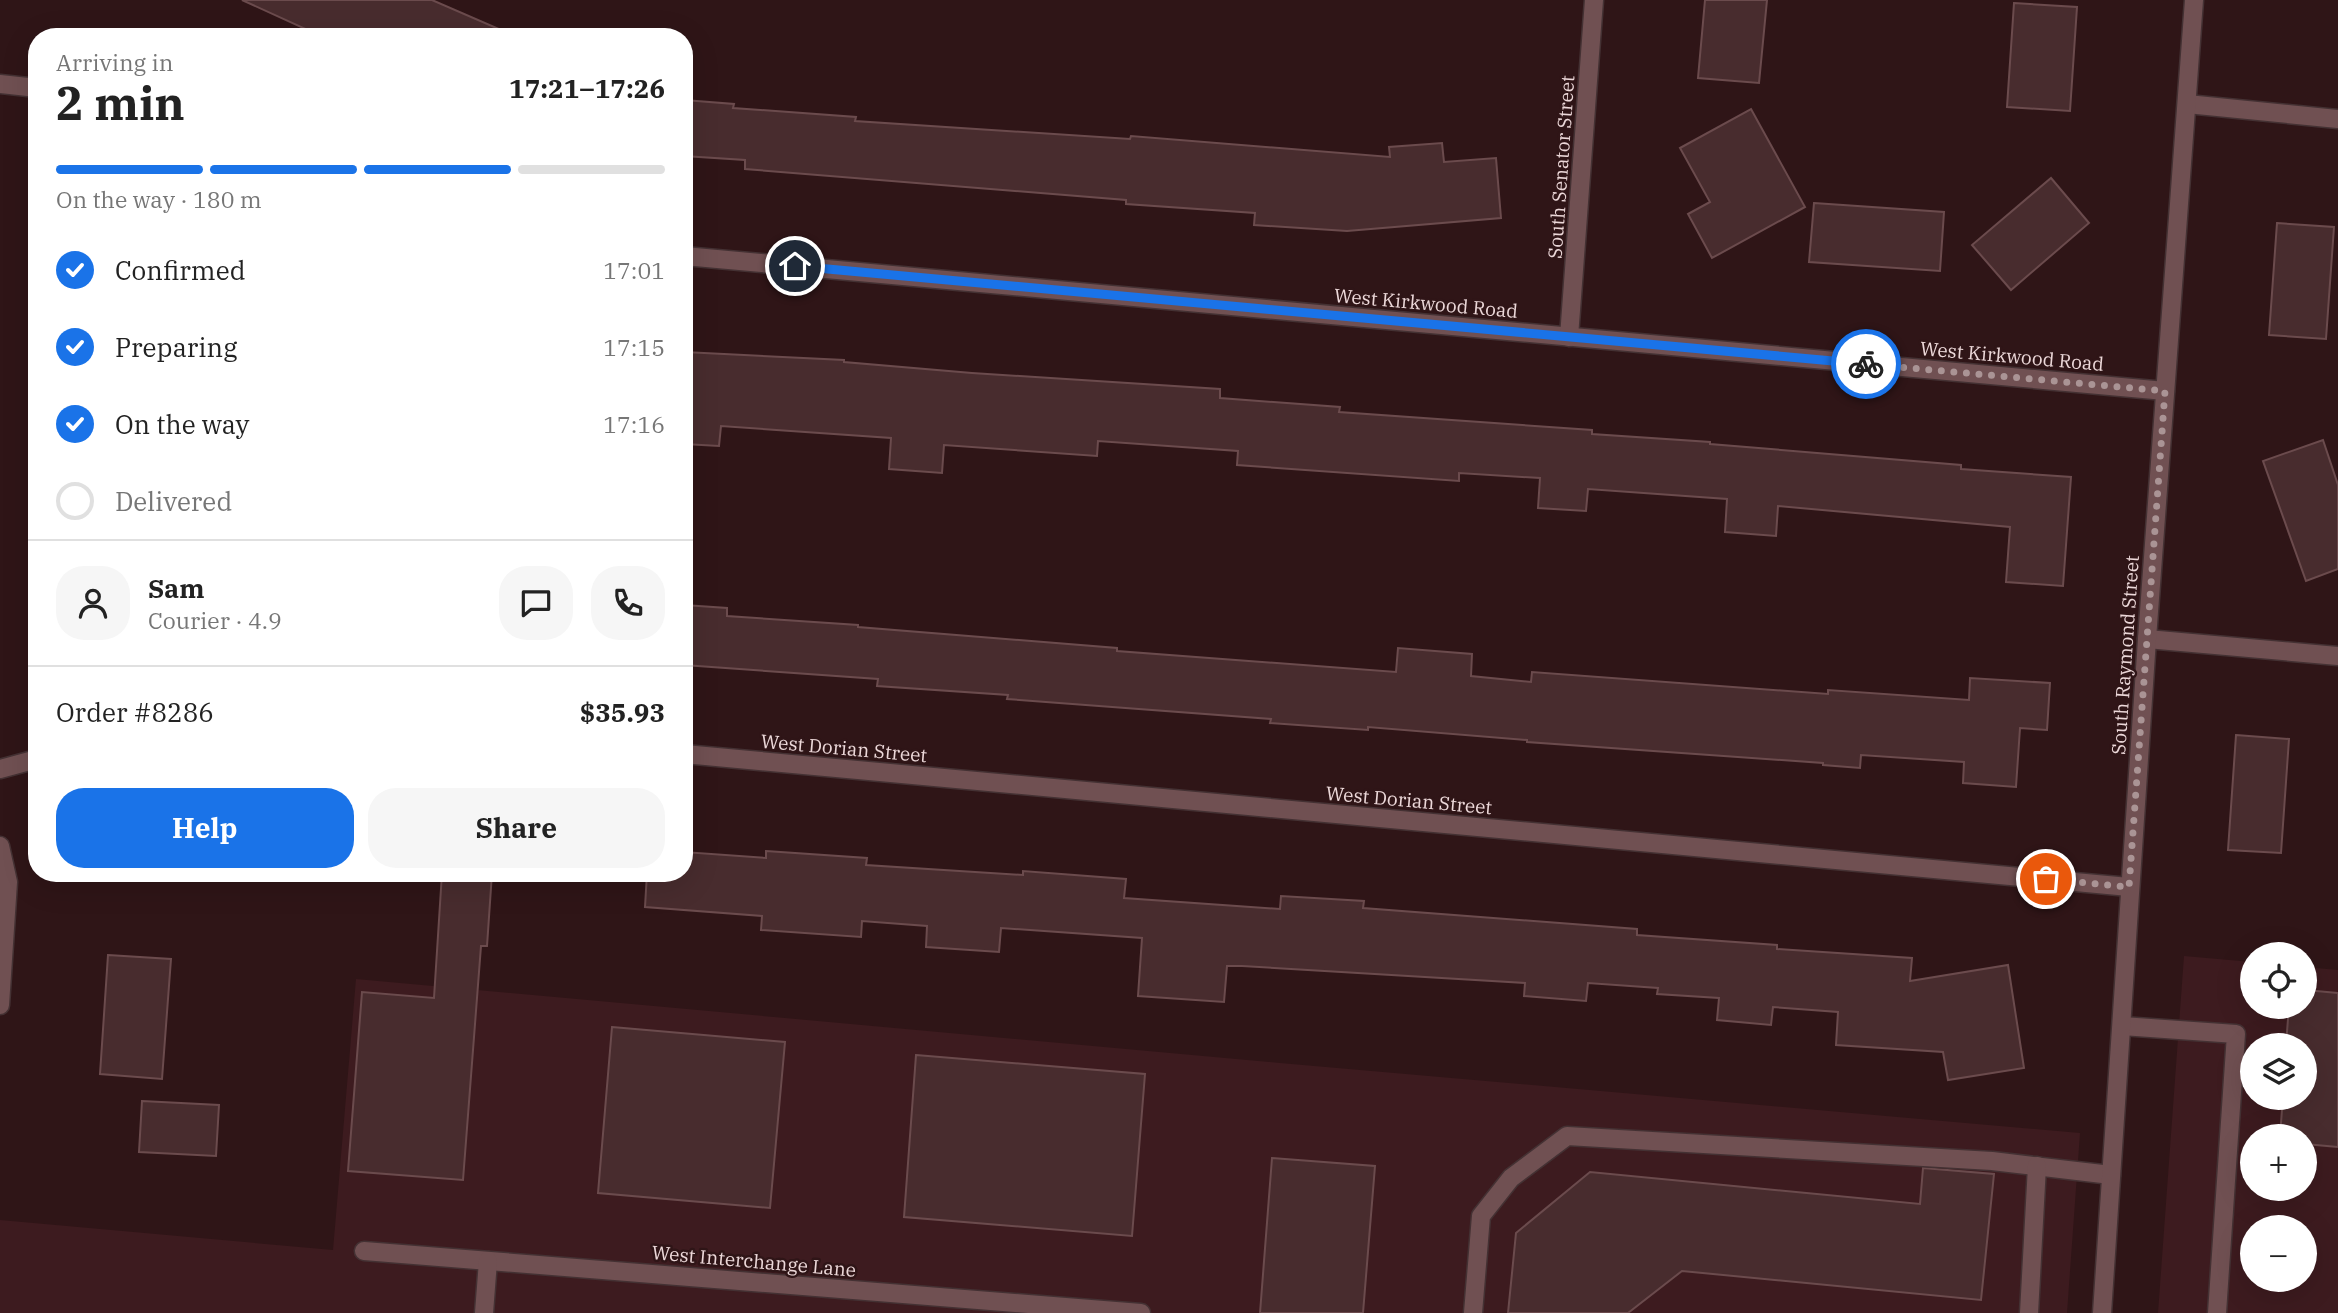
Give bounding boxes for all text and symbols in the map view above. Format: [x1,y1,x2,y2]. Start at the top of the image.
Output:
text: Arriving in [56,47,173,77]
text: 17:21–17:26 [509,71,665,105]
text: 2 min [56,73,185,133]
street label: South Senator Street [1543,74,1579,260]
text: On the way · 180 m [56,184,262,214]
pin [765,236,825,296]
icon: home [776,247,814,285]
icon: check [56,251,94,289]
text: Confirmed [115,253,246,287]
text: 17:01 [603,255,665,285]
street label: West Kirkwood Road [1333,283,1519,323]
icon: check [56,328,94,366]
courier [1831,329,1901,399]
text: Preparing [115,330,237,364]
text: 17:15 [603,332,665,362]
street label: West Kirkwood Road [1919,336,2105,376]
icon: bike [1847,345,1885,383]
icon: check [56,405,94,443]
text: On the way [115,407,249,441]
text: 17:16 [603,409,665,439]
text: Delivered [115,484,232,518]
street label: South Raymond Street [2106,554,2144,756]
button: person [56,566,130,640]
button: chat [499,566,573,640]
button: phone [591,566,665,640]
text: Sam [148,571,204,605]
text: Courier · 4.9 [148,605,282,635]
text: Order #8286 [56,695,214,729]
text: $35.93 [580,695,665,729]
street label: West Dorian Street [760,729,928,767]
street label: West Dorian Street [1325,781,1493,819]
button: Help [56,788,354,868]
button: Share [368,788,665,868]
pin [2016,849,2076,909]
icon: bag [2027,860,2065,898]
map controls [2240,942,2317,1292]
button: locate [2240,942,2317,1019]
button: layers [2240,1033,2317,1110]
button: + [2240,1124,2317,1201]
button: − [2240,1215,2317,1292]
street label: West Interchange Lane [651,1240,857,1282]

